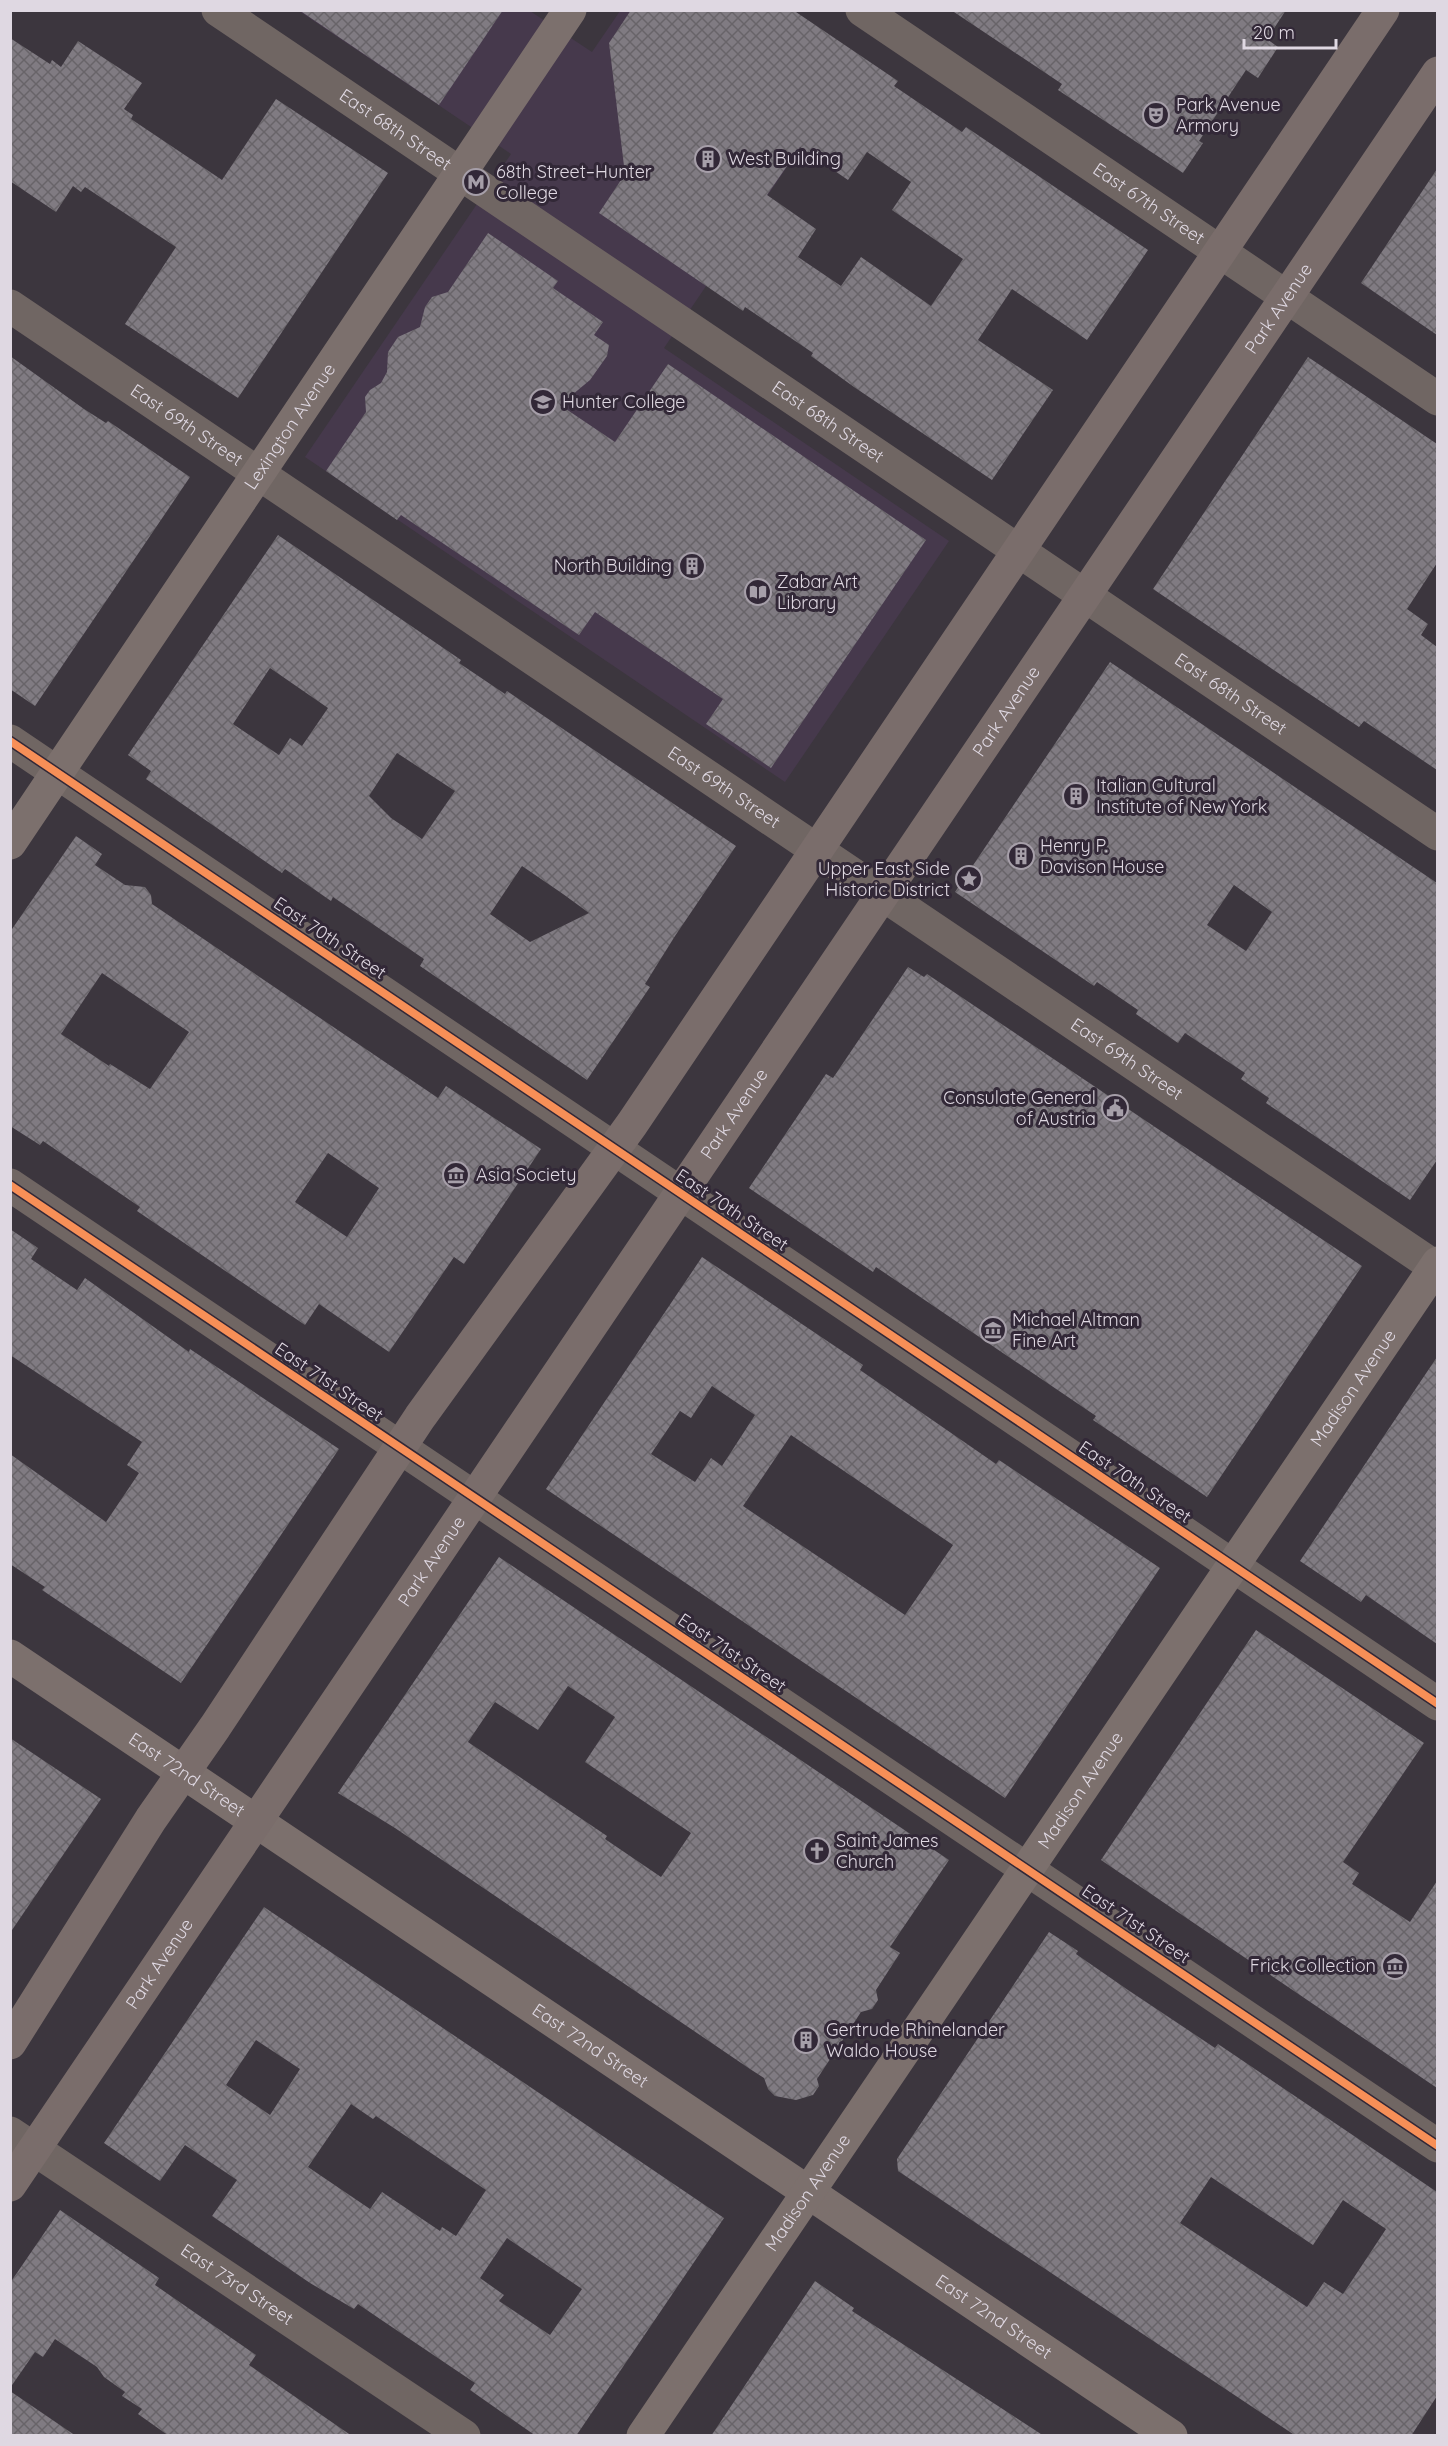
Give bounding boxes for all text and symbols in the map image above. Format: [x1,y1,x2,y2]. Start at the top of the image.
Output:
scale bar [1244,12,1336,50]
text: 20 m [1253,21,1295,44]
street label: East 68th Street [335,83,456,175]
place label: Park Avenue Armory [1176,93,1281,137]
theatre icon: Park Avenue Armory [1141,100,1171,130]
building icon: West Building [693,144,723,174]
place label: West Building [728,147,841,170]
street label: East 67th Street [1089,157,1209,249]
place label: 68th Street–Hunter College [496,160,652,204]
metro station icon: 68th Street–Hunter College [461,167,491,197]
street label: Park Avenue [1239,259,1317,358]
street label: Lexington Avenue [239,358,340,494]
street label: East 68th Street [768,375,889,468]
street label: East 69th Street [126,379,248,471]
school or university icon: Hunter College [528,387,558,417]
place label: Hunter College [562,390,685,413]
building icon: North Building [677,551,707,581]
place label: North Building [554,554,672,577]
place label: Zabar Art Library [777,570,858,614]
library icon: Zabar Art Library [743,577,773,607]
street label: East 68th Street [1170,647,1291,740]
street label: Park Avenue [967,661,1045,761]
street label: East 69th Street [663,741,785,833]
place label: Italian Cultural Institute of New York [1096,774,1268,818]
building icon: Italian Cultural Institute of New York [1061,781,1091,811]
place label: Henry P. Davison House [1040,834,1164,878]
building icon: Henry P. Davison House [1006,841,1036,871]
place label: Upper East Side Historic District [818,857,950,901]
place icon: Upper East Side Historic District [954,864,984,894]
street label: East 70th Street [270,891,391,984]
street label: East 69th Street [1066,1013,1188,1105]
street label: Park Avenue [695,1064,773,1163]
place label: Consulate General of Austria [943,1086,1096,1130]
public building icon: Consulate General of Austria [1100,1093,1130,1123]
museum icon: Asia Society [441,1160,471,1190]
place label: Asia Society [476,1163,576,1186]
street label: East 70th Street [672,1163,793,1256]
place label: Michael Altman Fine Art [1012,1308,1140,1352]
museum icon: Michael Altman Fine Art [978,1315,1008,1345]
street label: Madison Avenue [1305,1325,1401,1451]
street label: East 71st Street [271,1337,388,1426]
street label: East 70th Street [1075,1435,1196,1528]
street label: Park Avenue [393,1511,470,1611]
street label: East 71st Street [674,1608,791,1697]
street label: East 72nd Street [124,1727,250,1822]
street label: Madison Avenue [1032,1727,1128,1853]
place label: Saint James Church [836,1829,939,1873]
church icon: Saint James Church [802,1836,832,1866]
street label: East 71st Street [1078,1879,1195,1968]
street label: Park Avenue [120,1914,198,2013]
museum icon: Frick Collection [1380,1951,1410,1981]
place label: Frick Collection [1250,1954,1376,1977]
street label: East 72nd Street [528,1998,653,2093]
place label: Gertrude Rhinelander Waldo House [826,2018,1005,2062]
building icon: Gertrude Rhinelander Waldo House [791,2025,821,2055]
street label: Madison Avenue [760,2129,855,2255]
street label: East 73rd Street [177,2238,298,2330]
street label: East 72nd Street [931,2269,1056,2364]

